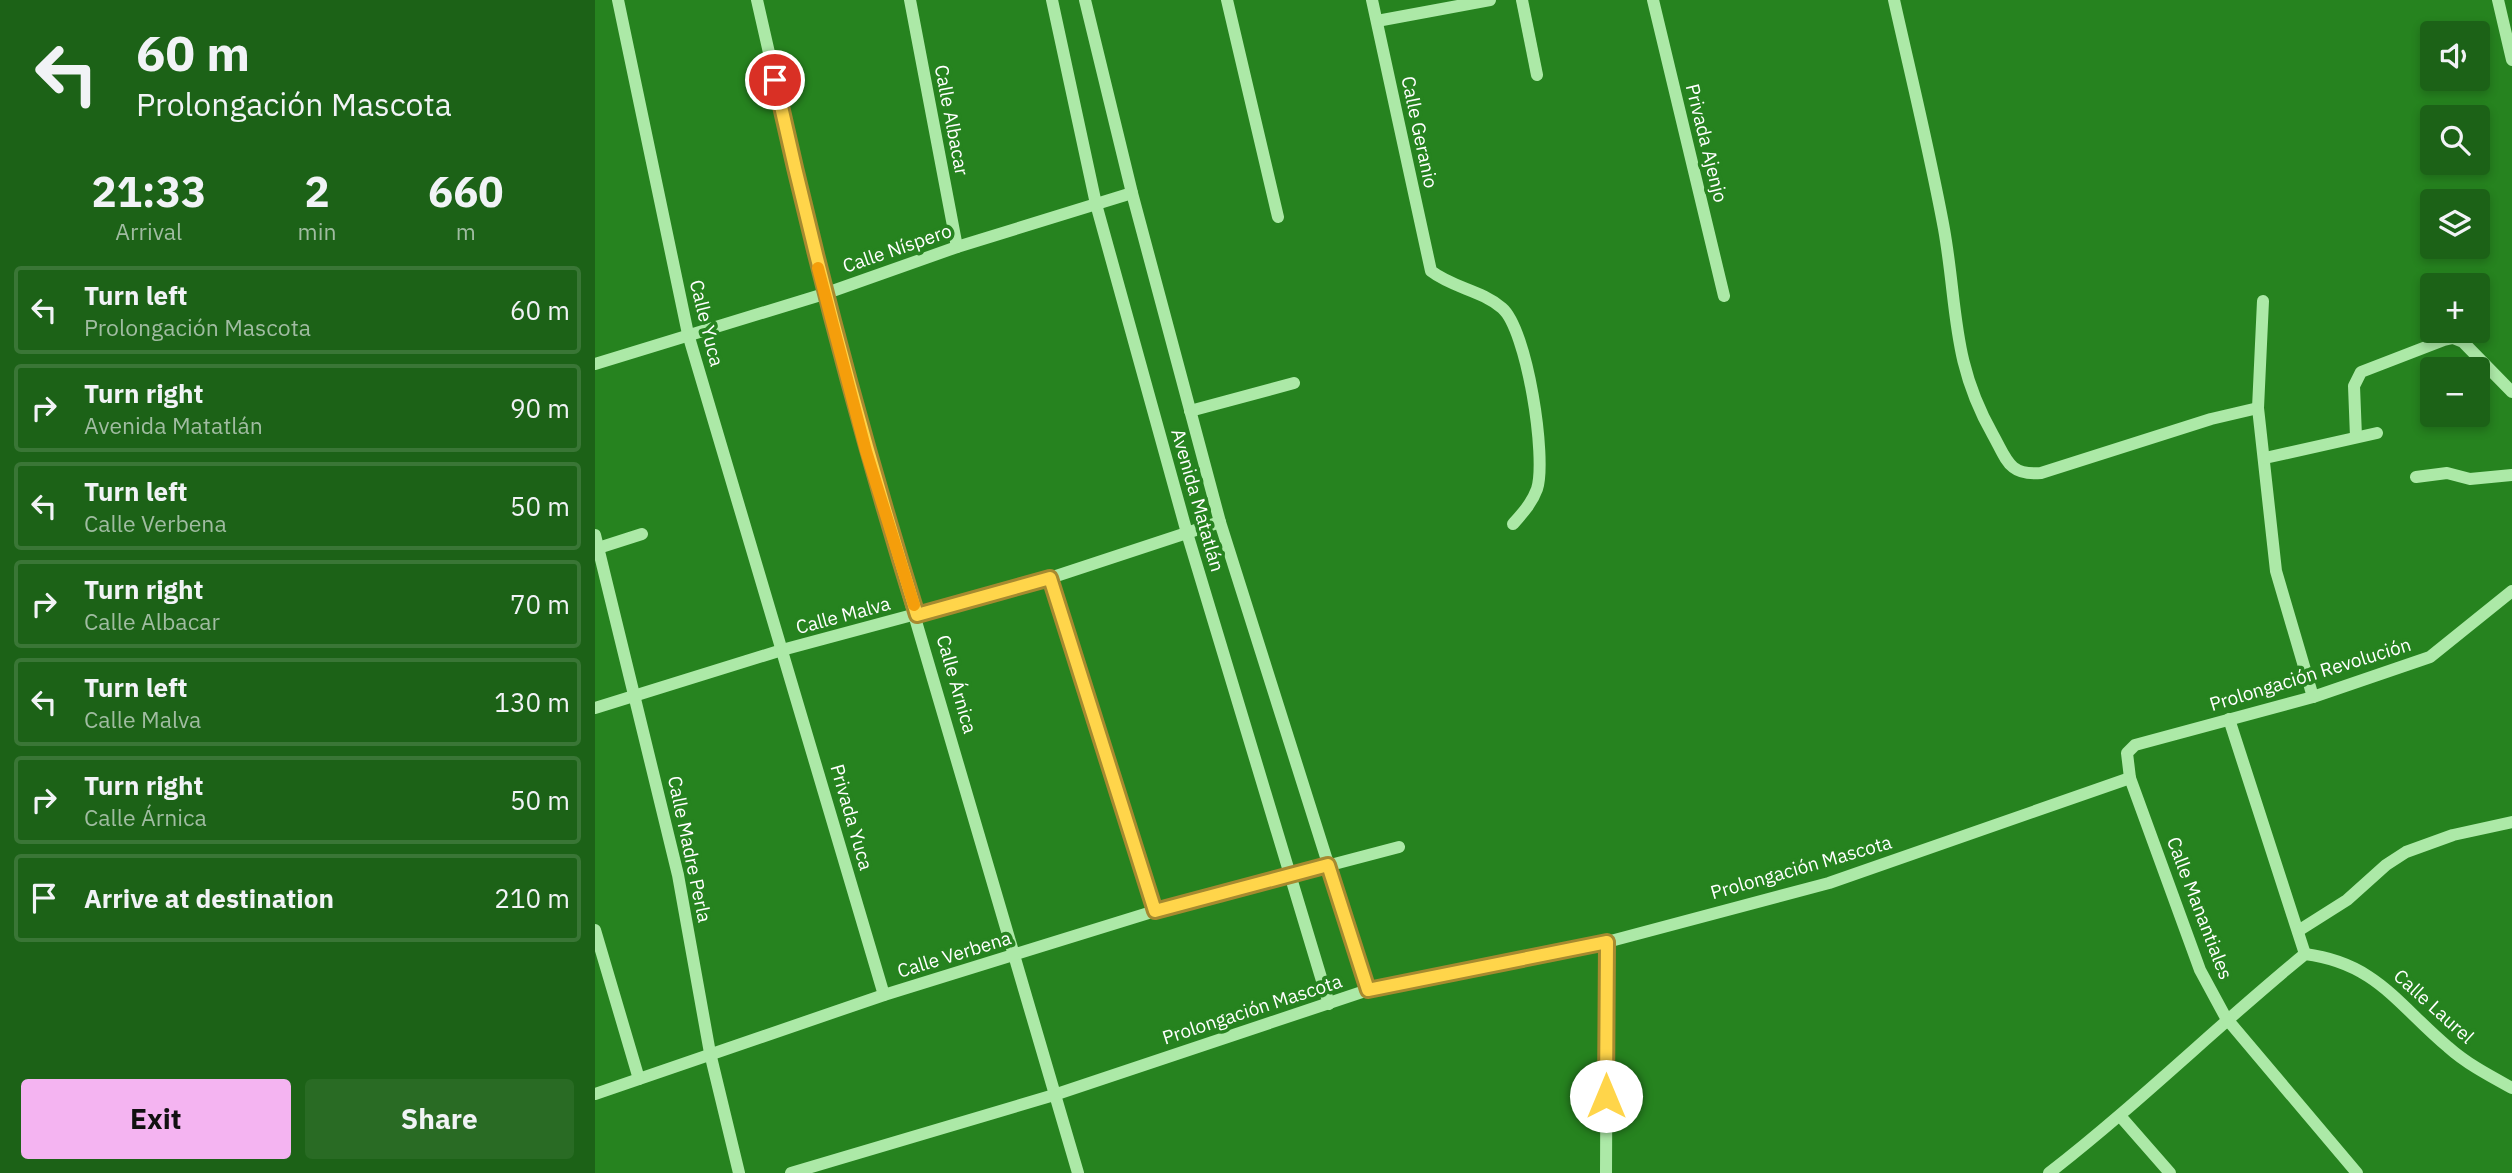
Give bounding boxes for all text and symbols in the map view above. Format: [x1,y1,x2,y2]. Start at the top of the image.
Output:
text: 60 m [136,21,250,84]
map controls [2420,21,2490,427]
button: sound [2420,21,2490,91]
icon: left [21,28,112,119]
pin [745,50,805,110]
icon: arrive [756,61,794,99]
street label: Calle Albacar [930,63,974,177]
street label: Calle Geranio [1396,74,1444,190]
street label: Privada Ajenjo [1681,81,1733,205]
text: Prolongación Mascota [136,83,452,125]
button: search [2420,105,2490,175]
text: 21:33 [91,164,206,219]
text: 2 [304,164,330,219]
text: 660 [428,164,504,219]
button: layers [2420,189,2490,259]
text: Arrival [115,216,182,246]
text: min [298,216,336,246]
text: m [456,216,476,246]
street label: Calle Níspero [839,218,955,278]
button: + [2420,273,2490,343]
street label: Calle Yuca [685,277,729,369]
text: Turn left [84,278,187,312]
icon: left [25,291,63,329]
text: 60 m [510,293,570,327]
text: Prolongación Mascota [84,312,311,342]
button: − [2420,357,2490,427]
text: Turn right [84,376,203,410]
icon: right [25,389,63,427]
text: 90 m [510,391,570,425]
text: Avenida Matatlán [84,410,263,440]
street label: Avenida Matatlán [1166,426,1230,574]
text: Turn left [84,474,187,508]
icon: left [25,487,63,525]
text: 50 m [510,489,570,523]
text: Calle Verbena [84,508,227,538]
text: Turn right [84,572,203,606]
icon: right [25,585,63,623]
text: 70 m [510,587,570,621]
street label: Calle Malva [793,591,893,639]
text: Calle Albacar [84,606,220,636]
street label: Calle Árnica [931,632,983,736]
street label: Prolongación Revolución [2206,632,2414,716]
text: Turn left [84,670,187,704]
icon: left [25,683,63,721]
text: 130 m [494,685,570,719]
text: Calle Malva [84,704,201,734]
street label: Privada Yuca [825,761,879,873]
text: Turn right [84,768,203,802]
street label: Calle Madre Perla [663,773,717,925]
icon: right [25,781,63,819]
text: 50 m [510,783,570,817]
text: Calle Árnica [84,802,207,832]
street label: Prolongación Mascota [1708,830,1894,904]
street label: Calle Manantiales [2162,833,2238,983]
icon: arrive [25,879,63,917]
text: Arrive at destination [84,881,334,915]
text: 210 m [494,881,570,915]
street label: Calle Verbena [894,925,1014,983]
street label: Calle Laurel [2389,964,2479,1048]
street label: Prolongación Mascota [1159,969,1345,1049]
position arrow [1569,1059,1643,1133]
button: Exit [21,1079,291,1159]
button: Share [305,1079,574,1159]

